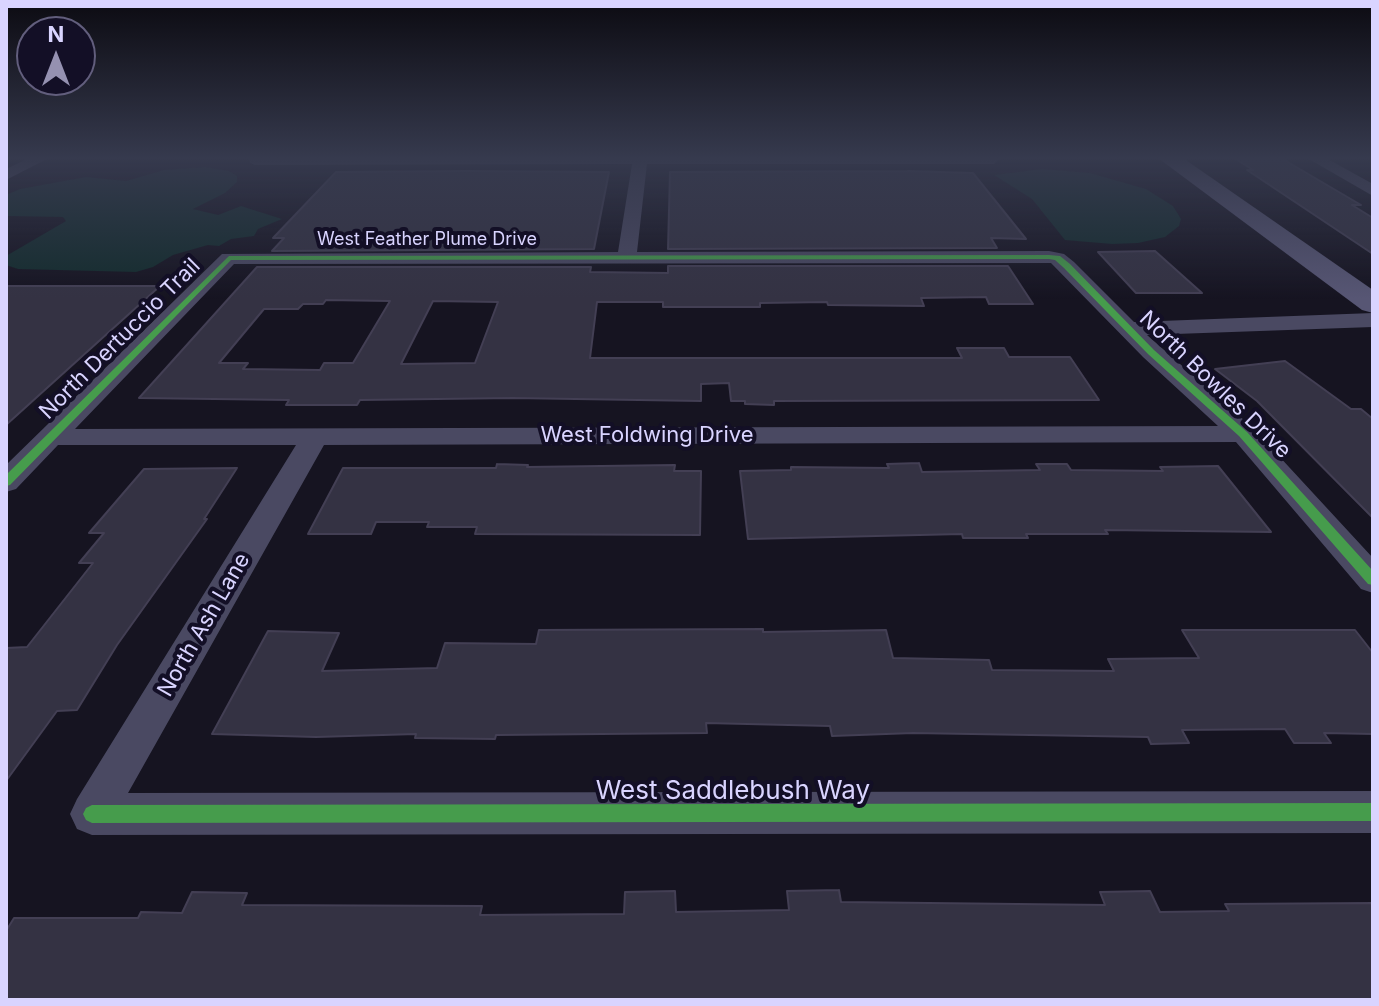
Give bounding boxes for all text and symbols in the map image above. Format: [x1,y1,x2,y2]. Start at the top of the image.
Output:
north arrow [16,16,96,96]
text: N [48,21,64,47]
street label: West Feather Plume Drive [317,229,537,251]
street label: North Dertuccio Trail [34,253,206,425]
street label: North Bowles Drive [1134,306,1296,464]
street label: West Foldwing Drive [540,422,754,448]
street label: North Ash Lane [152,549,256,701]
street label: West Saddlebush Way [596,775,870,807]

